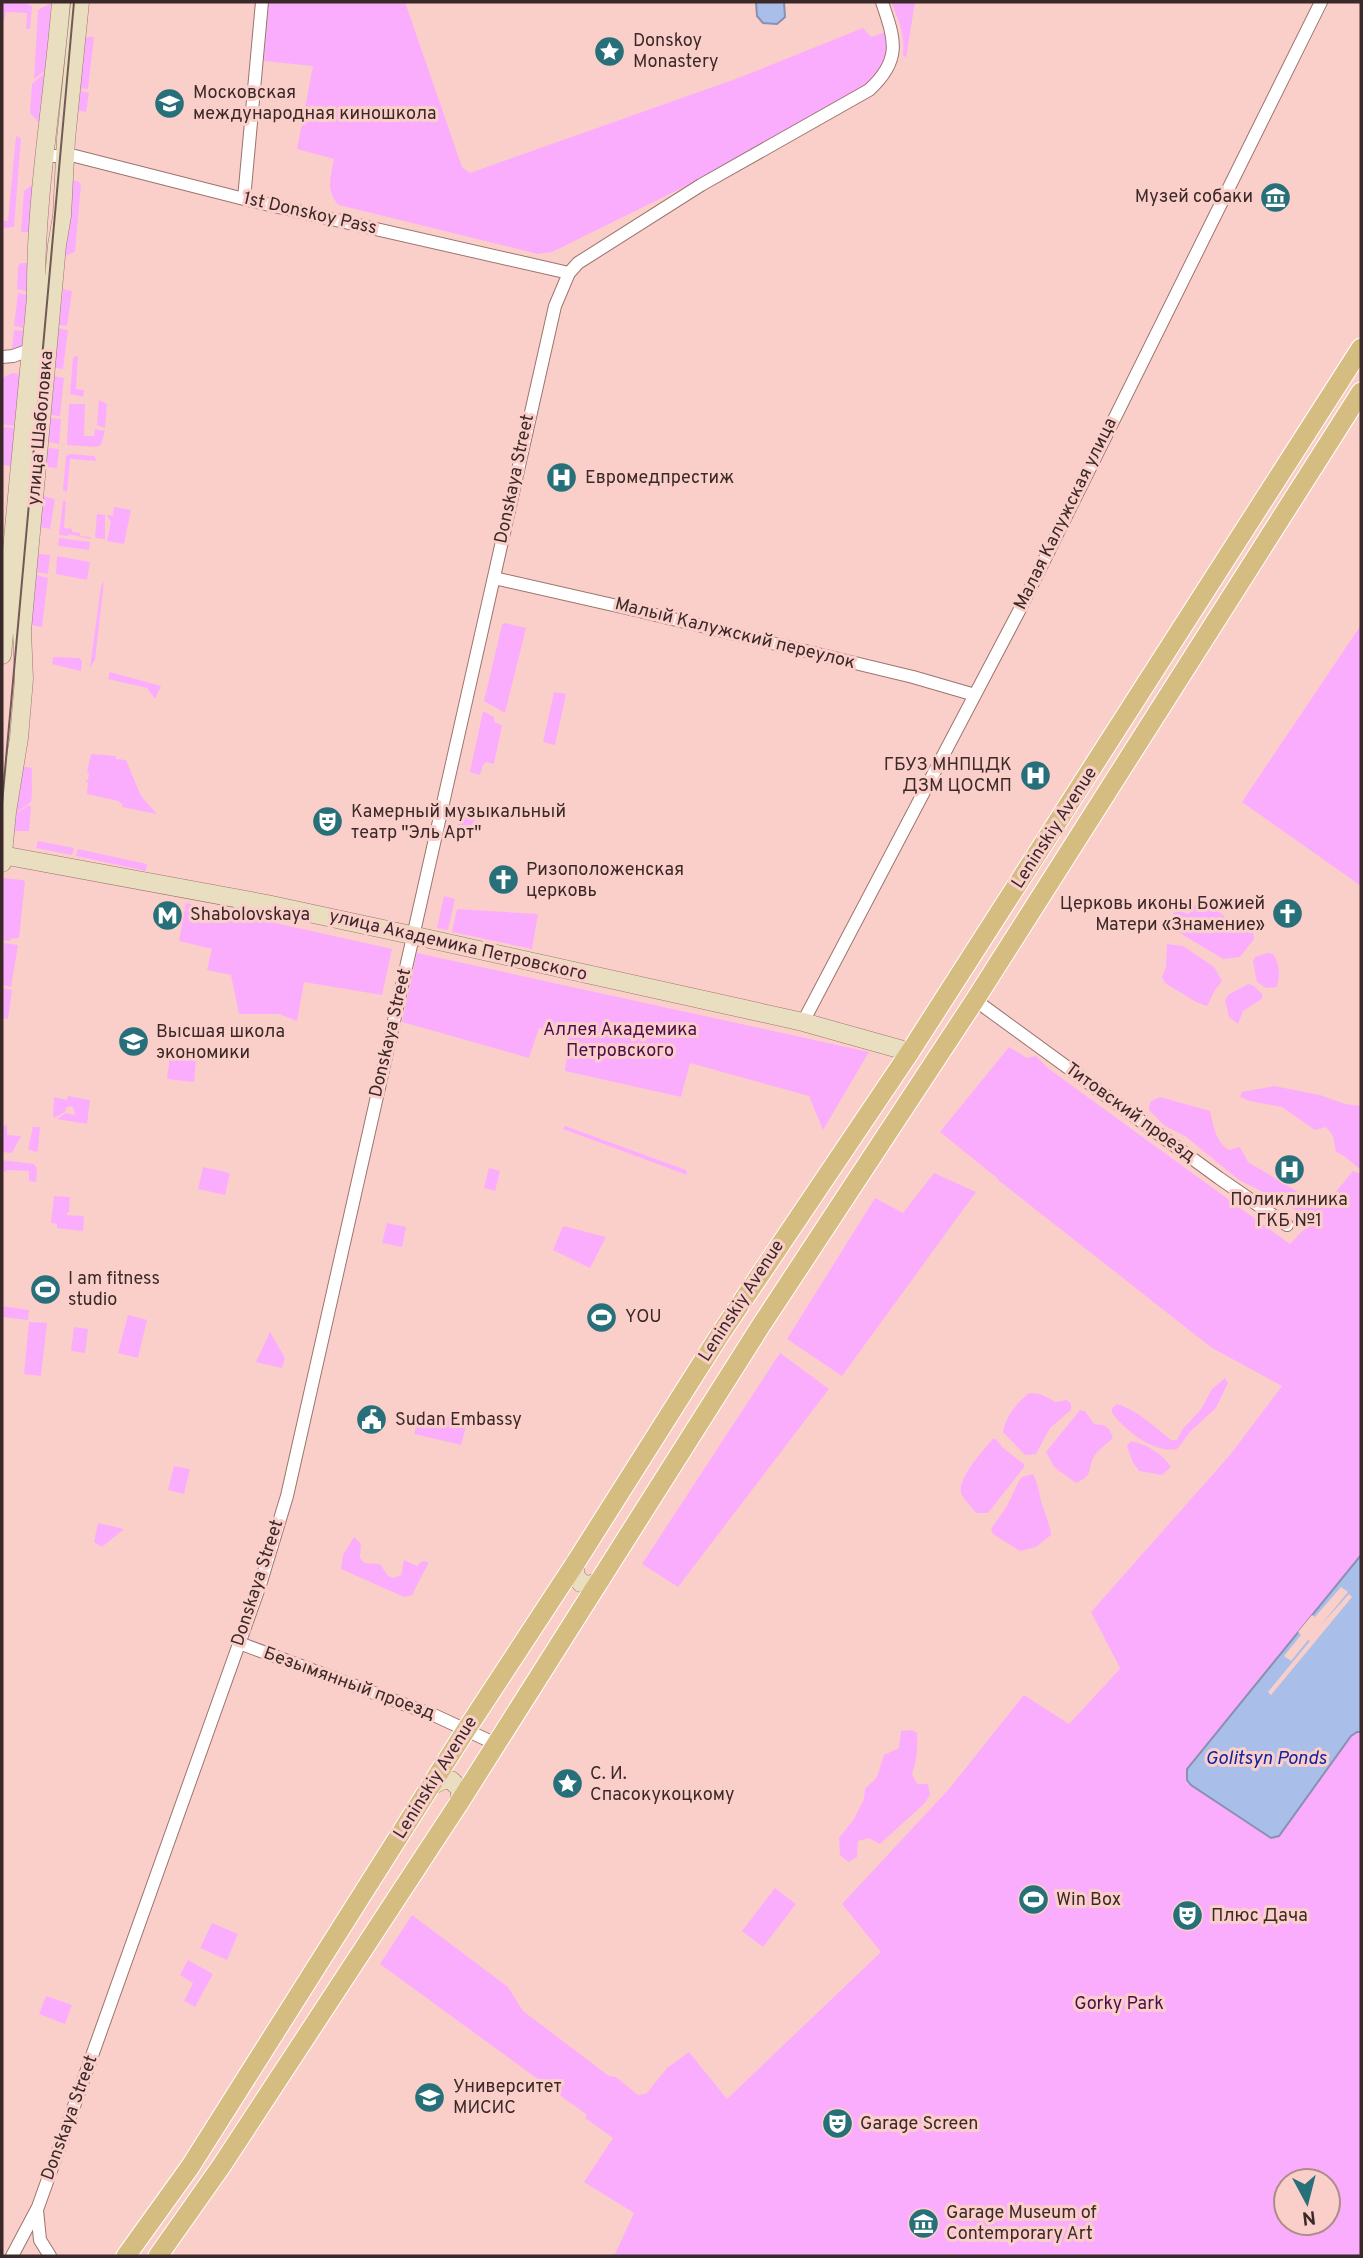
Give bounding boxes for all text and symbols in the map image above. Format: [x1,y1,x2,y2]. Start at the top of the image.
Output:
place label: Donskoy Monastery [633,30,719,74]
place icon: Donskoy Monastery [593,34,627,68]
place label: Московская международная киношкола [193,82,437,126]
school or university icon: Московская международная киношкола [153,86,187,120]
museum icon: Музей собаки [1259,180,1293,214]
place label: Музей собаки [1135,186,1253,209]
street label: 1st Donskoy Pass [241,187,379,241]
street label: улица Шаболовка [23,350,59,506]
street label: Donskaya Street [490,412,540,546]
street label: Малая Калужская улица [1009,414,1123,614]
hospital icon: Евромедпрестиж [545,461,579,495]
place label: Евромедпрестиж [585,467,734,490]
street label: Малый Калужский переулок [612,593,858,675]
place label: ГБУЗ МНПЦДК ДЗМ ЦОСМП [884,754,1012,798]
hospital icon: ГБУЗ МНПЦДК ДЗМ ЦОСМП [1018,758,1052,792]
street label: Leninskiy Avenue [1007,763,1103,893]
place label: Камерный музыкальный театр "Эль Арт" [351,801,566,845]
theatre icon: Камерный музыкальный театр "Эль Арт" [311,805,345,839]
place label: Ризоположенская церковь [526,859,684,903]
church icon: Ризоположенская церковь [486,863,520,897]
place label: Церковь иконы Божией Матери «Знамение» [1060,893,1265,937]
church icon: Церковь иконы Божией Матери «Знамение» [1271,897,1305,931]
metro station icon: Shabolovskaya [150,898,184,932]
place label: Shabolovskaya [190,904,310,927]
street label: улица Академика Петровского [327,905,589,987]
street label: Donskaya Street [365,966,417,1100]
park label: Аллея Академика Петровского [543,1019,697,1063]
place label: Высшая школа экономики [156,1021,285,1065]
school or university icon: Высшая школа экономики [116,1025,150,1059]
street label: Титовский проезд [1060,1058,1200,1168]
hospital icon: Поликлиника ГКБ №1 [1272,1152,1306,1186]
place label: Поликлиника ГКБ №1 [1230,1189,1348,1233]
street label: Leninskiy Avenue [694,1236,790,1366]
place label: I am fitness studio [68,1268,160,1312]
sports icon: I am fitness studio [28,1272,62,1306]
sports icon: YOU [585,1300,619,1334]
place label: YOU [625,1306,662,1329]
public building icon: Sudan Embassy [355,1403,389,1437]
place label: Sudan Embassy [395,1409,522,1432]
street label: Donskaya Street [227,1517,289,1649]
street label: Безымянный проезд [260,1642,438,1726]
street label: Leninskiy Avenue [389,1712,483,1844]
water label: Golitsyn Ponds [1205,1747,1327,1771]
place label: С. И. Спасокукоцкому [590,1763,735,1807]
place icon: С. И. Спасокукоцкому [550,1767,584,1801]
sports icon: Win Box [1016,1883,1050,1917]
place label: Win Box [1056,1889,1121,1912]
theatre icon: Плюс Дача [1171,1899,1205,1933]
place label: Плюс Дача [1211,1905,1308,1928]
park label: Gorky Park [1074,1993,1164,2016]
street label: Donskaya Street [37,2052,103,2184]
place label: Университет МИСИС [453,2076,562,2120]
school or university icon: Университет МИСИС [413,2080,447,2114]
theatre icon: Garage Screen [820,2107,854,2141]
place label: Garage Screen [860,2113,978,2136]
north arrow [1272,2167,1342,2237]
place label: Garage Museum of Contemporary Art [946,2202,1097,2246]
text: N [1301,2204,1317,2230]
museum icon: Garage Museum of Contemporary Art [906,2206,940,2240]

